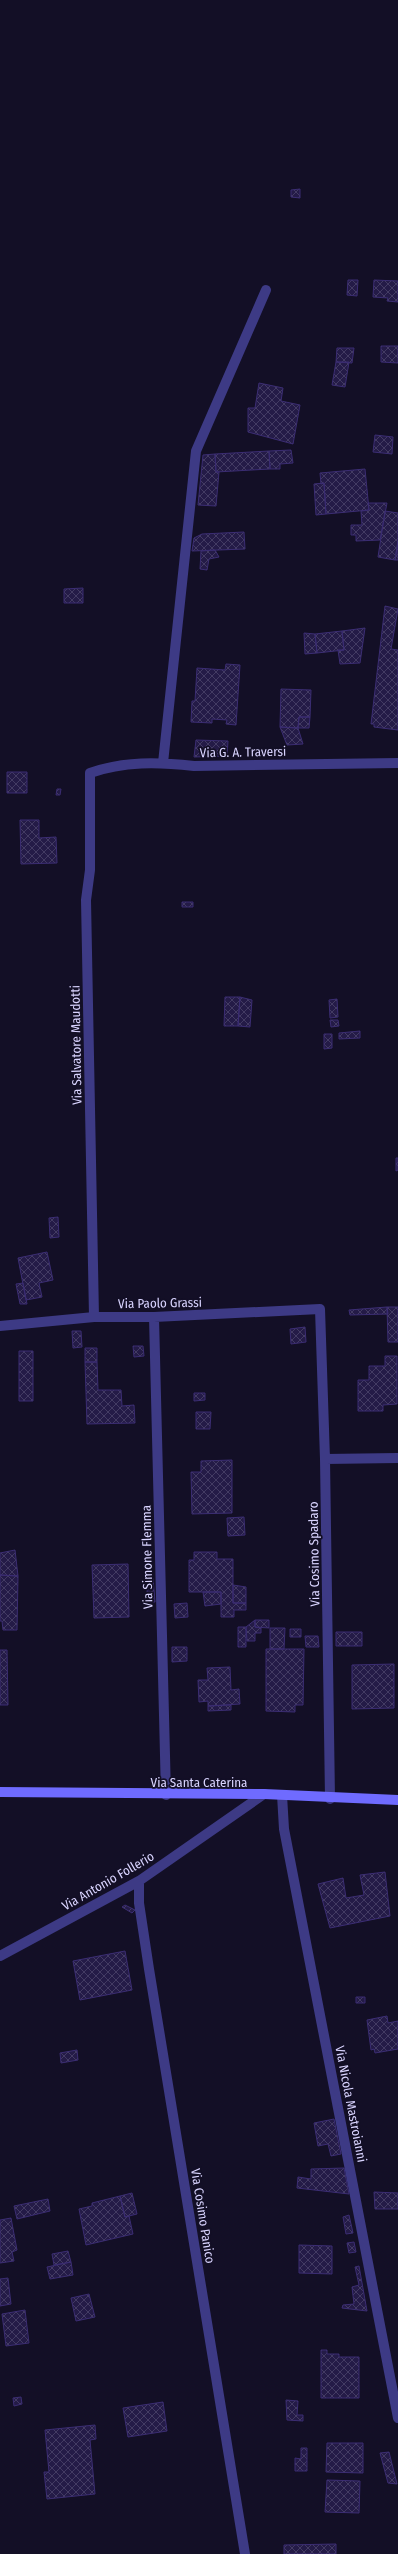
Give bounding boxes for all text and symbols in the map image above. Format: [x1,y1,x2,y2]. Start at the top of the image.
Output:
street label: Via G. A. Traversi [200,744,286,760]
street label: Via Salvatore Maudotti [67,985,85,1105]
street label: Via Paolo Grassi [118,1295,202,1311]
street label: Via Cosimo Spadaro [306,1501,322,1607]
street label: Via Simone Flemma [139,1505,155,1609]
street label: Via Santa Caterina [151,1775,247,1790]
street label: Via Antonio Follerio [59,1848,157,1913]
street label: Via Nicola Mastroianni [332,2044,370,2164]
street label: Via Cosimo Panico [188,2167,218,2265]

